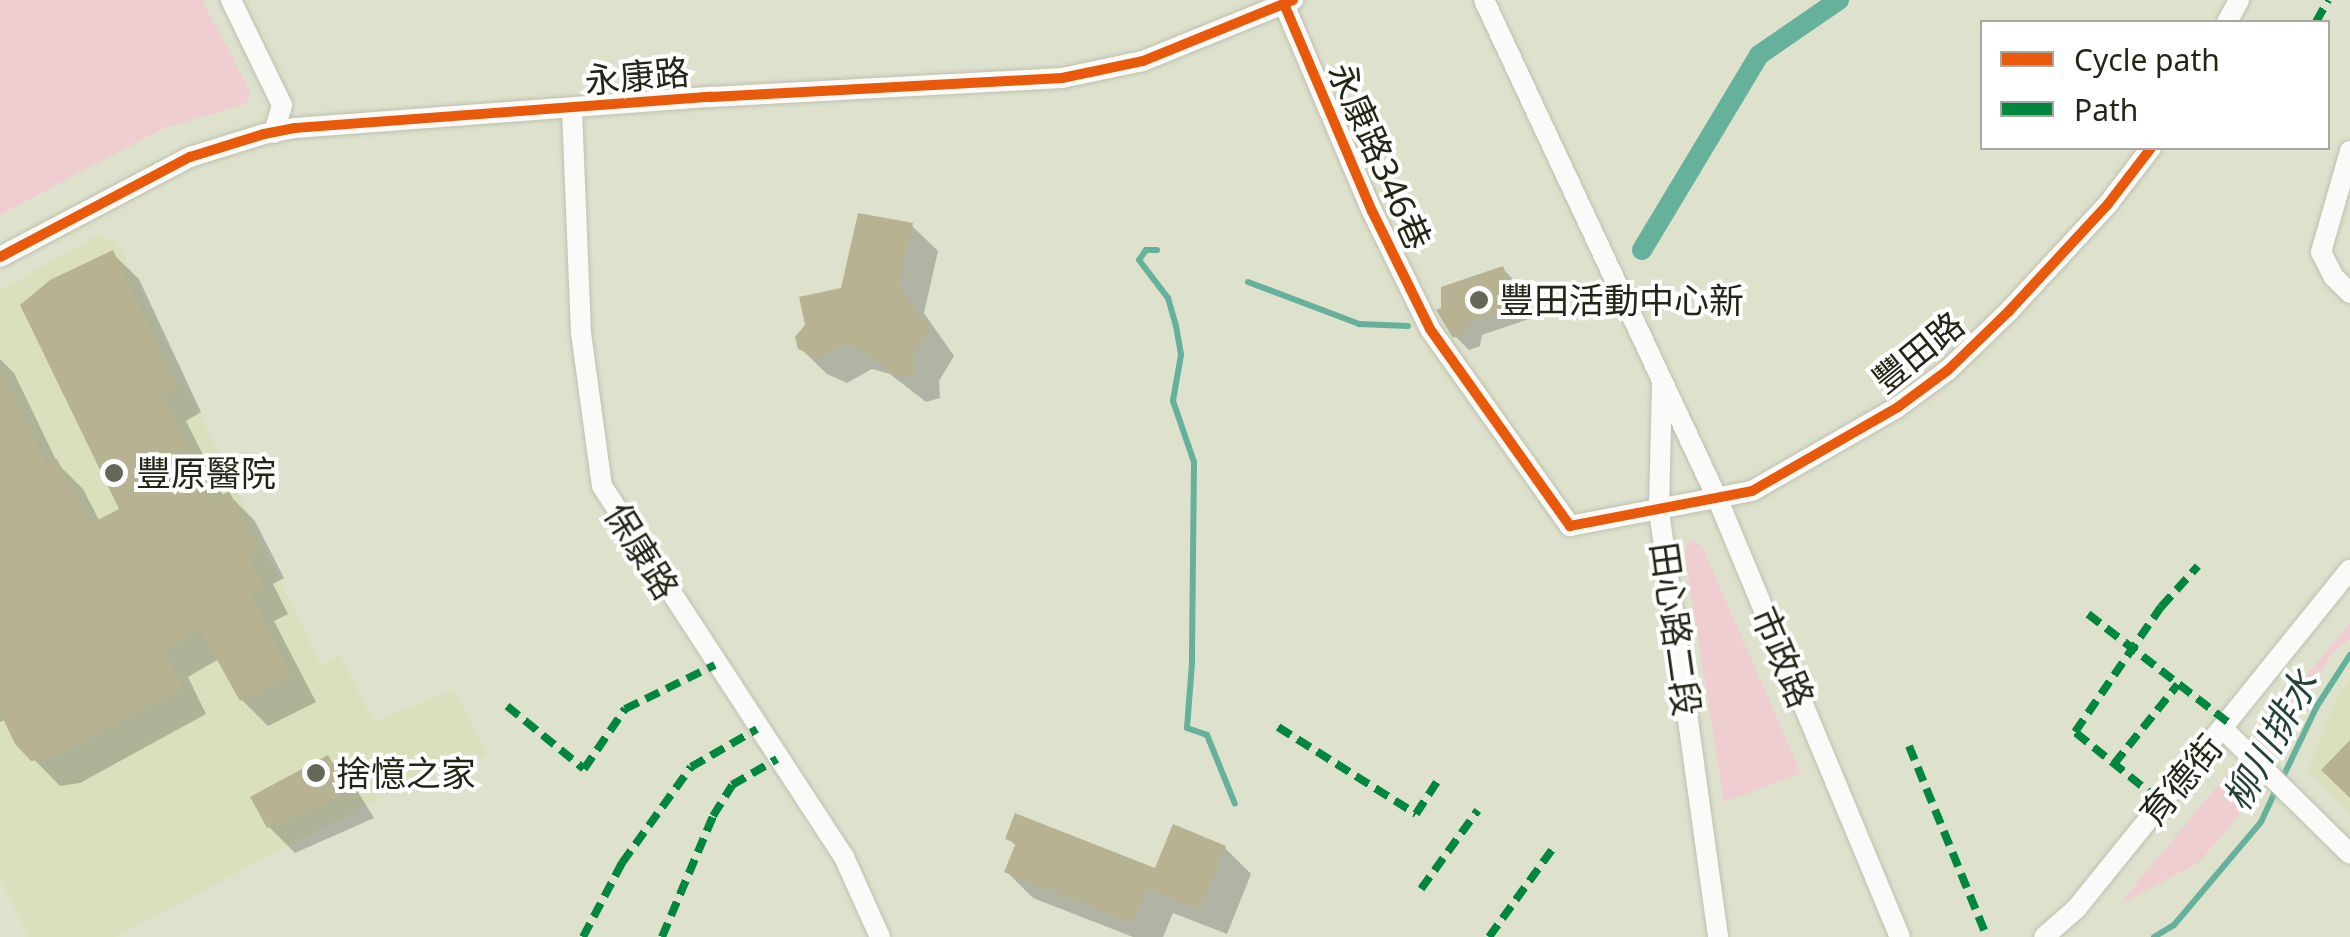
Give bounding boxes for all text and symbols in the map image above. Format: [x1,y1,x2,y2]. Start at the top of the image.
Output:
legend [1980,20,2330,150]
text: Cycle path [2074,39,2220,80]
street label: 永康路 [583,51,691,101]
street label: 永康路346巷 [1320,56,1440,256]
text: Path [2074,89,2138,130]
place label: 豐田活動中心新 [1499,279,1744,321]
marker: 豐田活動中心新 [1468,289,1490,311]
street label: 豐田路 [1864,303,1972,401]
place label: 豐原醫院 [136,452,276,494]
marker: 豐原醫院 [101,460,127,486]
street label: 保康路 [596,495,688,607]
street label: 田心路二段 [1643,539,1709,719]
street label: 市政路 [1743,600,1823,714]
water label: 柳川排水 [2213,662,2327,818]
street label: 育德街 [2131,726,2231,834]
place label: 捨憶之家 [336,752,476,794]
marker: 捨憶之家 [305,762,327,784]

